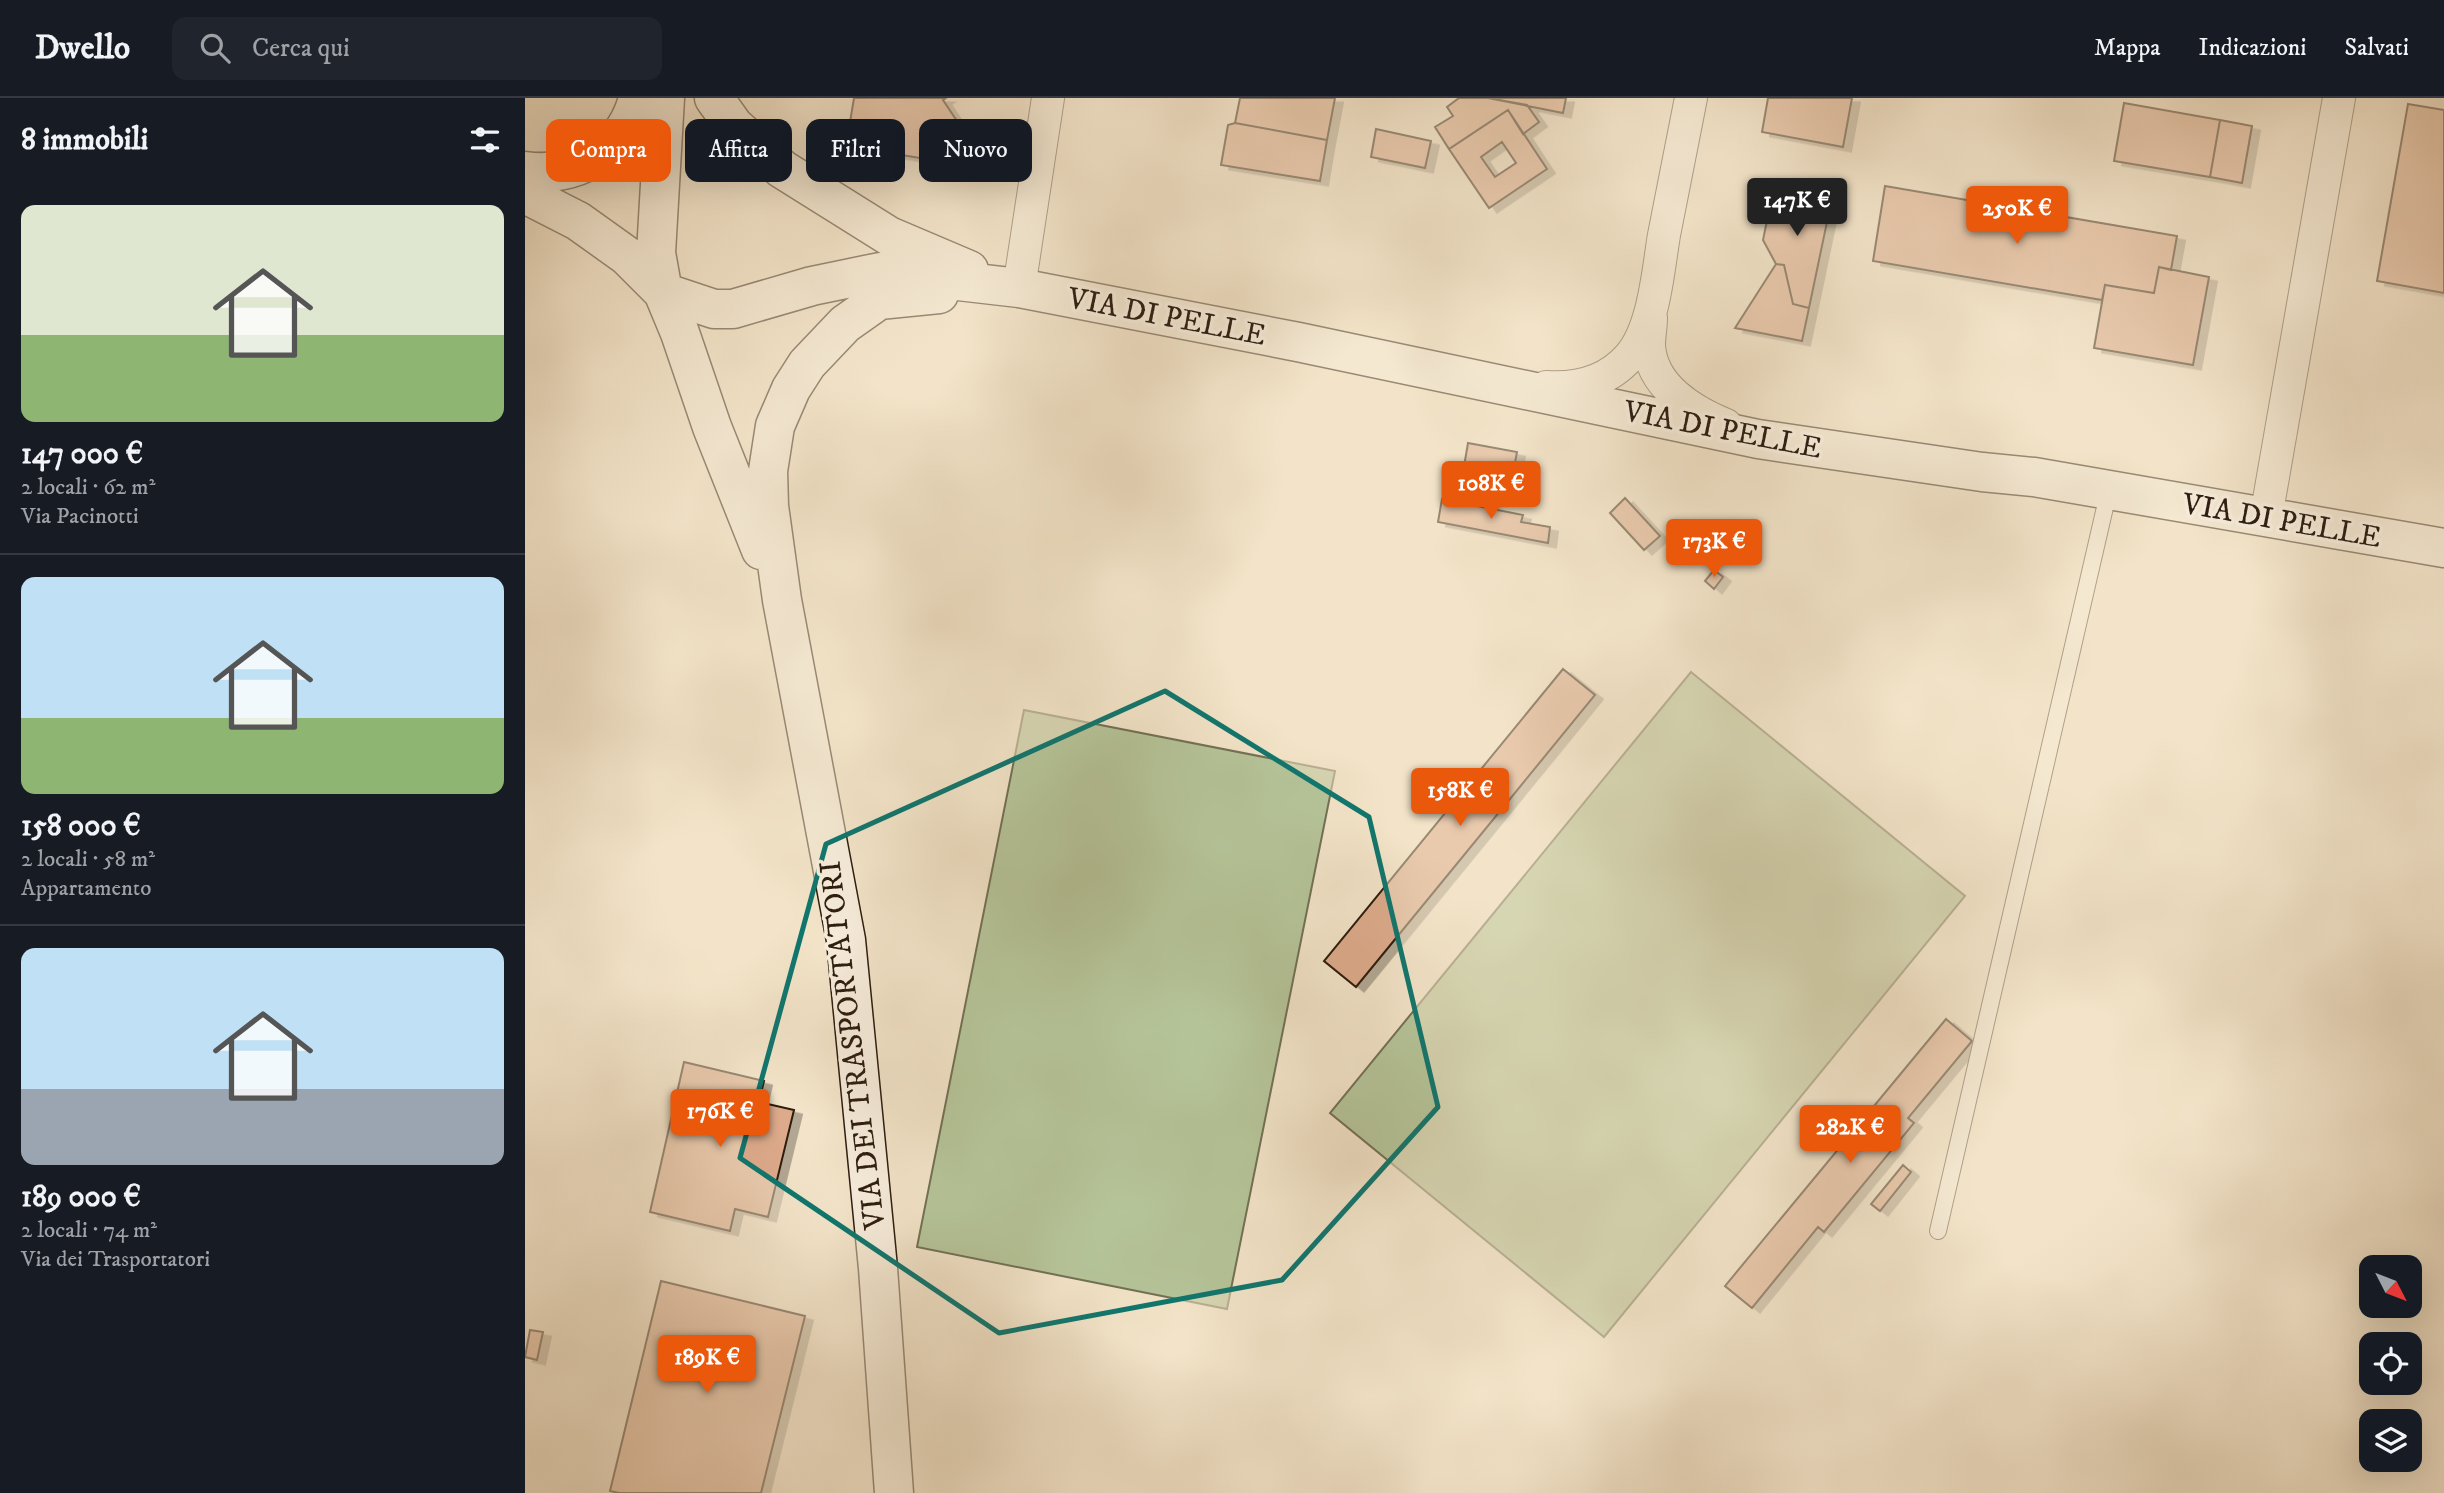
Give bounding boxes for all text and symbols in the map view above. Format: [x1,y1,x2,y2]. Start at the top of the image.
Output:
search box [172,17,662,80]
text: Dwello [35,28,130,69]
icon: search [196,29,234,67]
text: Cerca qui [252,32,350,65]
text: Mappa [2094,33,2161,63]
text: Indicazioni [2199,33,2307,63]
text: Salvati [2345,33,2409,63]
chip: Compra [546,119,671,182]
chip: Affitta [685,119,792,182]
chip: Filtri [806,119,905,182]
chip: Nuovo [919,119,1032,182]
icon: filters [466,121,504,159]
text: 8 immobili [21,122,148,159]
pin: 147K € [1740,178,1854,238]
text: 147K € [1763,186,1831,215]
pin: 250K € [1960,186,2074,246]
text: 250K € [1982,194,2052,223]
icon: home [200,250,326,376]
street label: VIA DI PELLE [1064,280,1269,355]
street label: VIA DI PELLE [1620,393,1825,468]
text: 147 000 € [21,436,143,473]
pin: 108K € [1434,462,1548,521]
text: 108K € [1458,469,1524,498]
text: 2 locali · 62 m² [21,473,155,502]
street label: VIA DI PELLE [2179,486,2384,557]
text: Via Pacinotti [21,502,139,531]
pin: 173K € [1657,519,1771,579]
text: 173K € [1682,527,1746,556]
icon: home [200,622,326,748]
pin: 158K € [1403,768,1517,828]
text: 158K € [1427,776,1493,805]
text: 158 000 € [21,808,141,845]
text: 2 locali · 58 m² [21,845,155,874]
street label: VIA DEI TRASPORTATORI [813,858,895,1232]
text: Appartamento [21,874,151,903]
icon: home [200,993,326,1119]
pin: 176K € [663,1090,777,1149]
text: 176K € [686,1097,754,1126]
pin: 282K € [1793,1105,1907,1165]
text: 282K € [1816,1113,1884,1142]
text: 189 000 € [21,1179,141,1216]
text: 2 locali · 74 m² [21,1216,157,1245]
text: Via dei Trasportatori [21,1245,210,1274]
north arrow [2359,1255,2422,1318]
map controls [2359,1255,2422,1472]
button: locate [2359,1332,2422,1395]
pin: 189K € [650,1336,764,1395]
text: 189K € [674,1343,740,1372]
button: layers [2359,1409,2422,1472]

